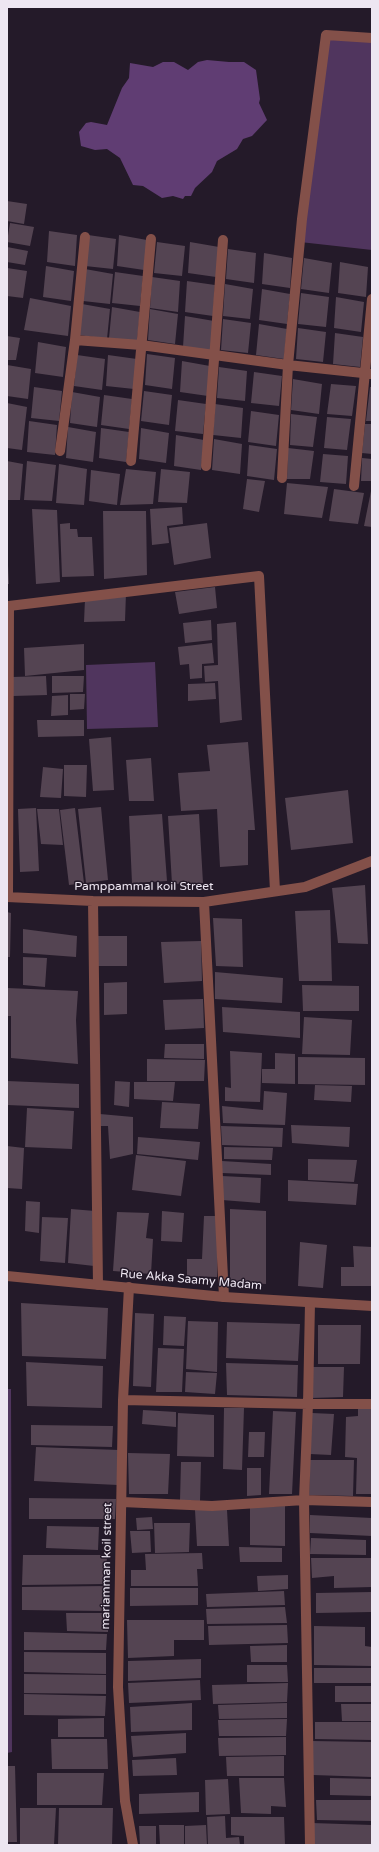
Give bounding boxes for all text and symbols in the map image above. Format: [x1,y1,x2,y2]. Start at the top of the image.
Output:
street label: Pamppammal koil Street [74,880,214,894]
street label: Rue Akka Saamy Madam [119,1267,263,1293]
street label: mariamman koil street [99,1502,115,1630]

